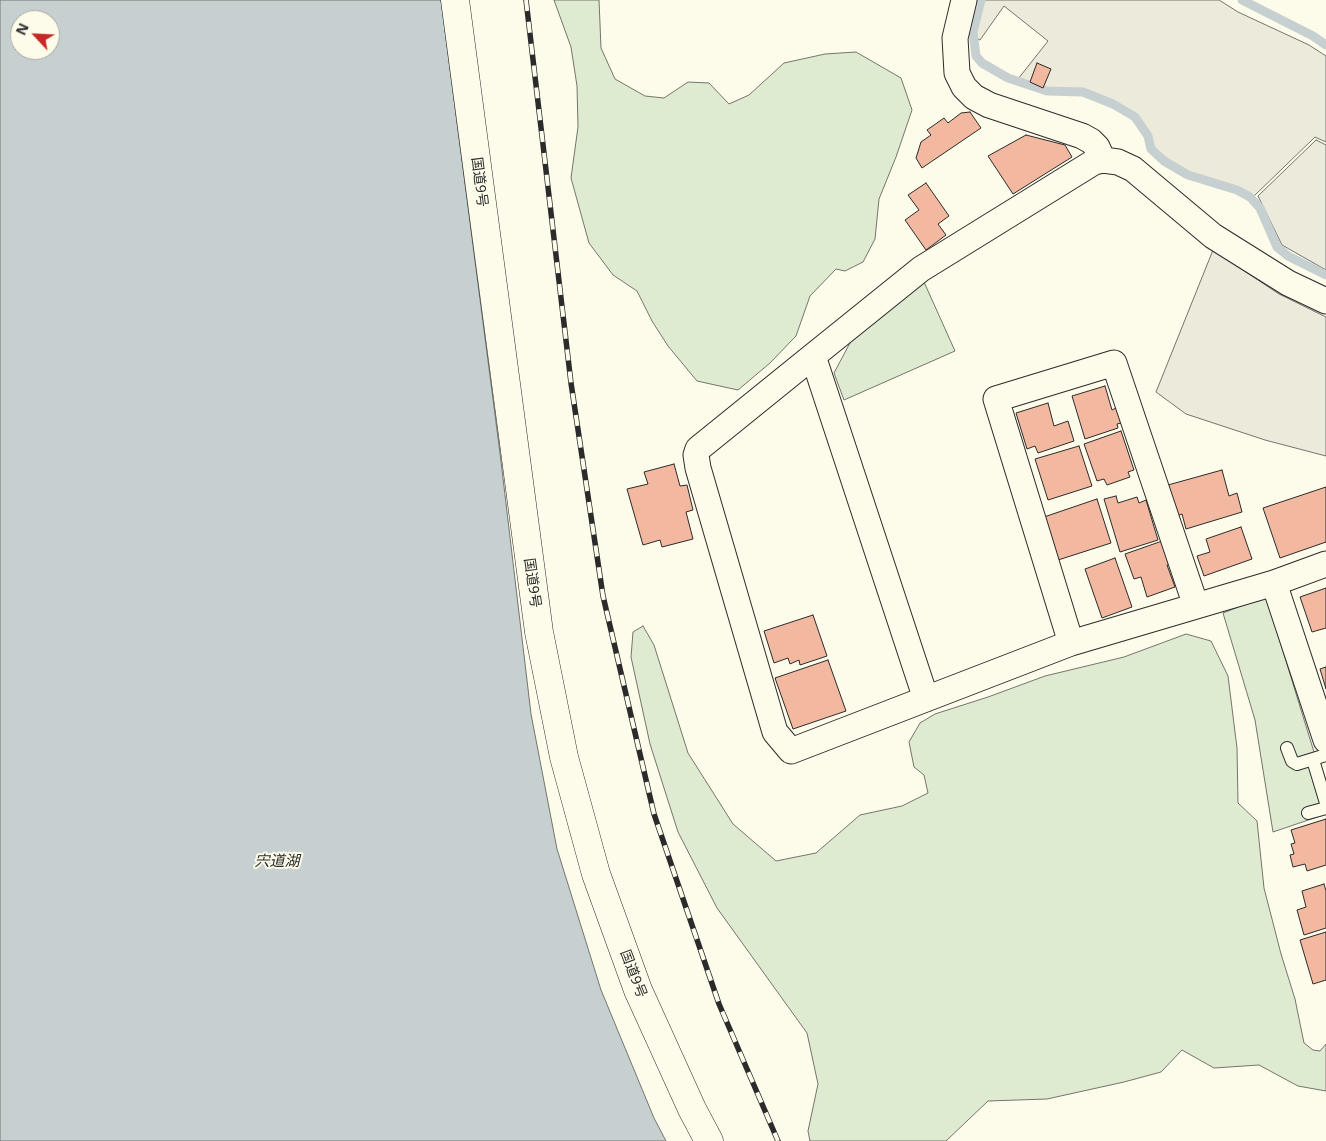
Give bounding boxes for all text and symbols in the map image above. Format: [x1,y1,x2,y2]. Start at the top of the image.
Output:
north arrow [10,10,60,60]
text: N [11,20,33,38]
street label: 国道9号 [468,156,490,208]
street label: 国道9号 [520,557,544,609]
water label: 宍道湖 [255,853,299,871]
street label: 国道9号 [616,948,650,1000]

